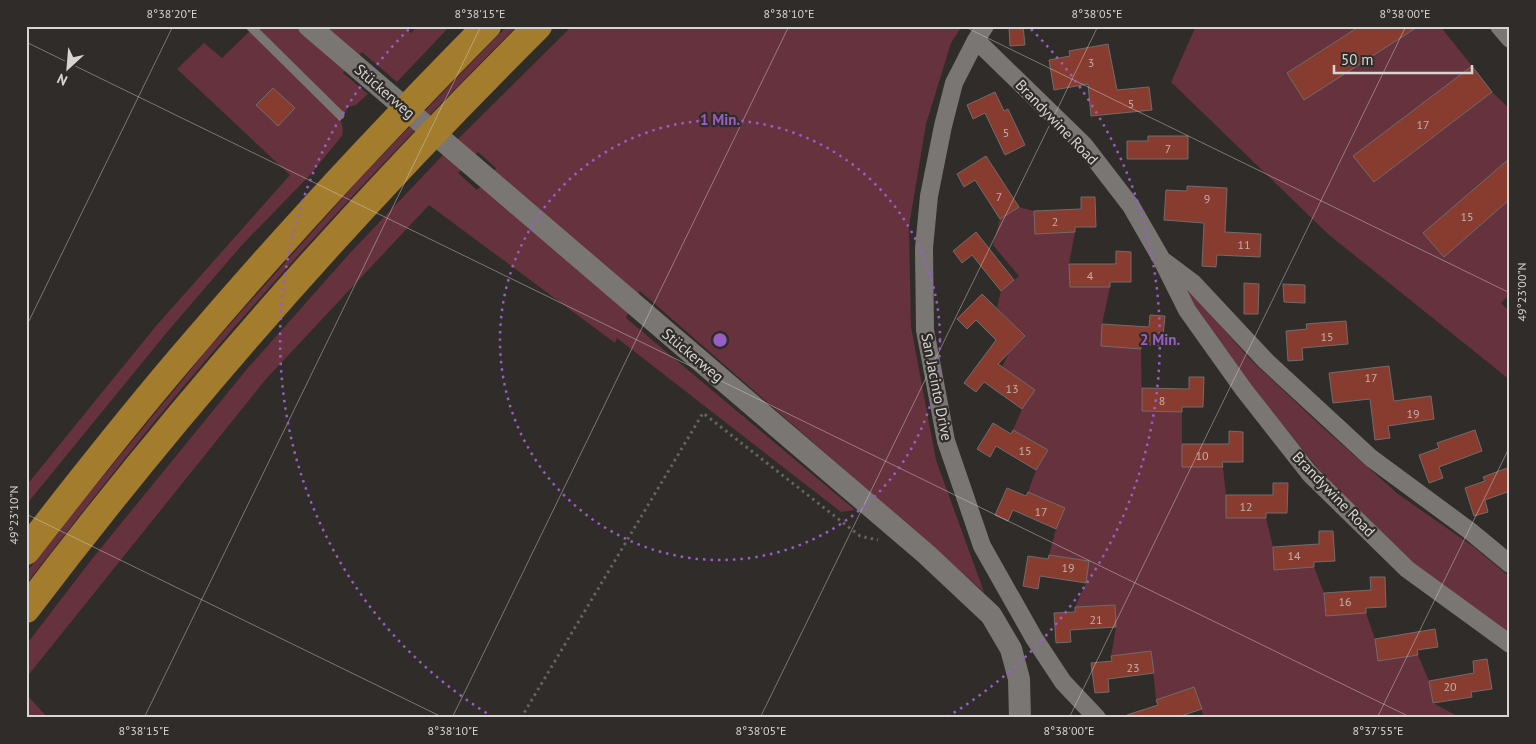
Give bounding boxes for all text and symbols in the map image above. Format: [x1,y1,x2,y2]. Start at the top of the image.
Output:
text: 8°38'20"E [147,6,197,21]
text: 8°38'15"E [455,6,505,21]
text: 8°38'10"E [764,6,814,21]
text: 8°38'05"E [1072,6,1122,21]
text: 8°38'00"E [1380,6,1430,21]
north arrow [42,42,92,92]
scale bar [1334,42,1471,74]
text: 50 m [1341,50,1374,69]
house number: 3 [1088,55,1094,70]
street label: Stückerweg [351,60,419,122]
text: N [54,70,70,90]
street label: Brandywine Road [1012,75,1102,169]
house number: 5 [1128,96,1134,111]
text: 1 Min. [700,110,740,129]
house number: 17 [1416,117,1430,132]
house number: 5 [1003,125,1009,140]
house number: 7 [1165,141,1171,156]
house number: 7 [996,189,1002,204]
house number: 9 [1204,191,1210,206]
house number: 15 [1460,209,1474,224]
house number: 2 [1052,214,1058,229]
house number: 11 [1237,237,1251,252]
text: 49°23'00"N [1514,262,1529,322]
house number: 4 [1087,268,1094,283]
street label: Stückerweg [659,324,727,386]
house number: 15 [1320,329,1334,344]
text: 2 Min. [1140,330,1180,349]
centre of rings [711,331,729,349]
street label: San Jacinto Drive [917,332,957,442]
house number: 17 [1364,370,1378,385]
house number: 13 [1005,381,1019,396]
house number: 8 [1159,393,1165,408]
house number: 19 [1406,406,1420,421]
house number: 15 [1018,443,1032,458]
street label: Brandywine Road [1289,447,1379,541]
house number: 10 [1195,448,1209,463]
text: 49°23'10"N [6,485,21,545]
house number: 12 [1239,499,1253,514]
house number: 17 [1034,504,1048,519]
house number: 14 [1287,548,1301,563]
house number: 19 [1061,560,1075,575]
house number: 16 [1338,594,1352,609]
house number: 21 [1089,612,1103,627]
house number: 23 [1126,660,1140,675]
house number: 20 [1443,679,1457,694]
text: 8°38'15"E [119,723,169,738]
text: 8°38'10"E [428,723,478,738]
text: 8°38'05"E [736,723,786,738]
text: 8°38'00"E [1044,723,1094,738]
text: 8°37'55"E [1353,723,1403,738]

